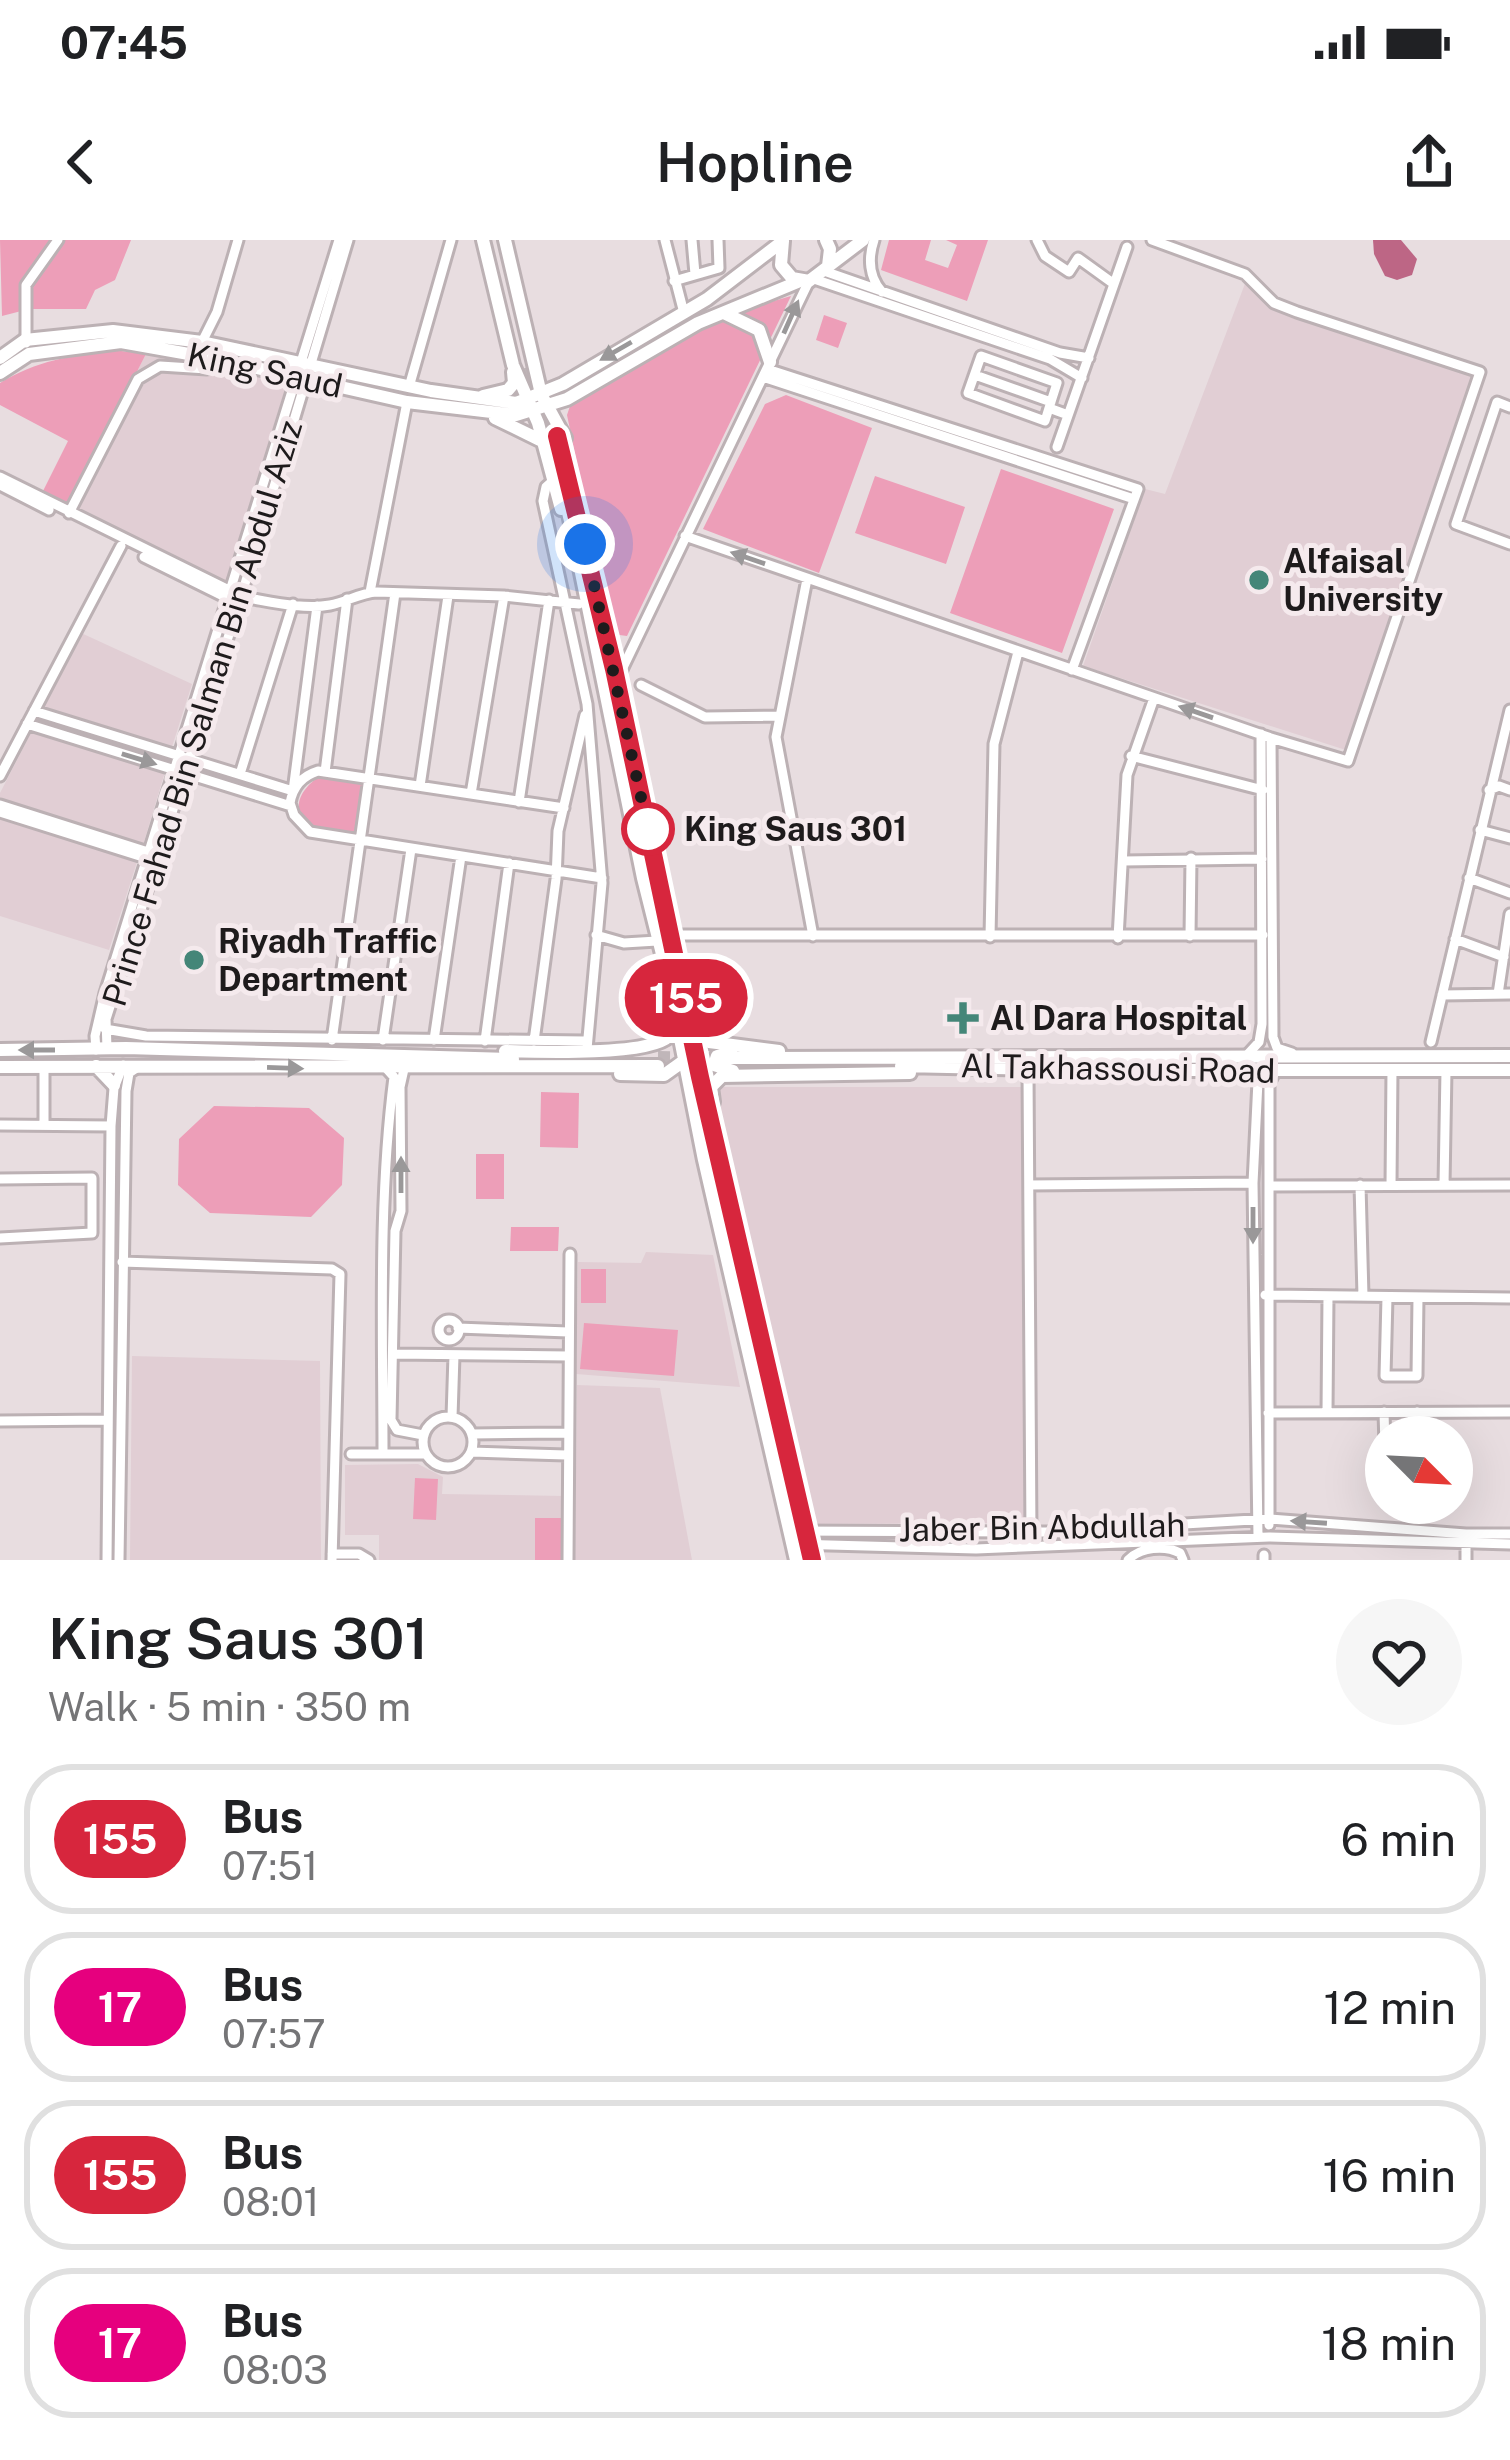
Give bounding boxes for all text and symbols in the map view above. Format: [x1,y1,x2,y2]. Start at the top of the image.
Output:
text: 07:45 [60,16,188,69]
icon: back [48,129,114,195]
icon: share [1396,129,1462,195]
text: Hopline [656,131,854,194]
one-way arrow [781,299,801,334]
street label: King Saud [184,335,346,405]
one-way arrow [599,340,633,361]
street label: Prince Fahad Bin Salman Bin Abdul Aziz [95,415,309,1011]
your location [555,514,615,574]
place label: Alfaisal University [1283,542,1443,618]
one-way arrow [730,548,766,566]
marker: Alfaisal University [1246,567,1272,593]
one-way arrow [1178,702,1214,720]
one-way arrow [121,750,158,769]
marker: King Saus 301 [623,804,673,854]
place label: King Saus 301 [684,810,907,848]
place label: Riyadh Traffic Department [218,922,438,998]
marker: Riyadh Traffic Department [181,947,207,973]
line badge: 155 [617,959,755,1037]
text: 155 [649,973,723,1022]
place label: Al Dara Hospital [990,999,1247,1037]
marker: Al Dara Hospital [947,1002,979,1034]
one-way arrow [17,1040,55,1060]
street label: Al Takhassousi Road [960,1046,1276,1090]
one-way arrow [267,1059,305,1078]
one-way arrow [391,1155,411,1193]
one-way arrow [1243,1207,1263,1245]
north arrow [1365,1416,1473,1524]
map controls [1365,1416,1473,1524]
street label: Jaber Bin Abdullah [898,1506,1186,1548]
one-way arrow [1290,1513,1328,1532]
button: heart [1336,1599,1462,1725]
text: King Saus 301 [48,1605,428,1672]
text: Walk · 5 min · 350 m [48,1684,411,1730]
text: Bus [222,1790,303,1843]
text: 6 min [1341,1813,1456,1866]
text: 155 [83,1814,157,1863]
text: 07:51 [222,1843,318,1889]
text: Bus [222,1958,303,2011]
text: 12 min [1324,1981,1456,2034]
text: 17 [98,1982,142,2031]
text: 07:57 [222,2011,326,2057]
text: Bus [222,2126,303,2179]
text: 16 min [1322,2149,1456,2202]
text: 155 [83,2150,157,2199]
text: 08:01 [222,2179,319,2225]
text: Bus [222,2294,303,2347]
text: 18 min [1321,2317,1456,2370]
text: 17 [98,2318,142,2367]
text: 08:03 [222,2347,328,2393]

